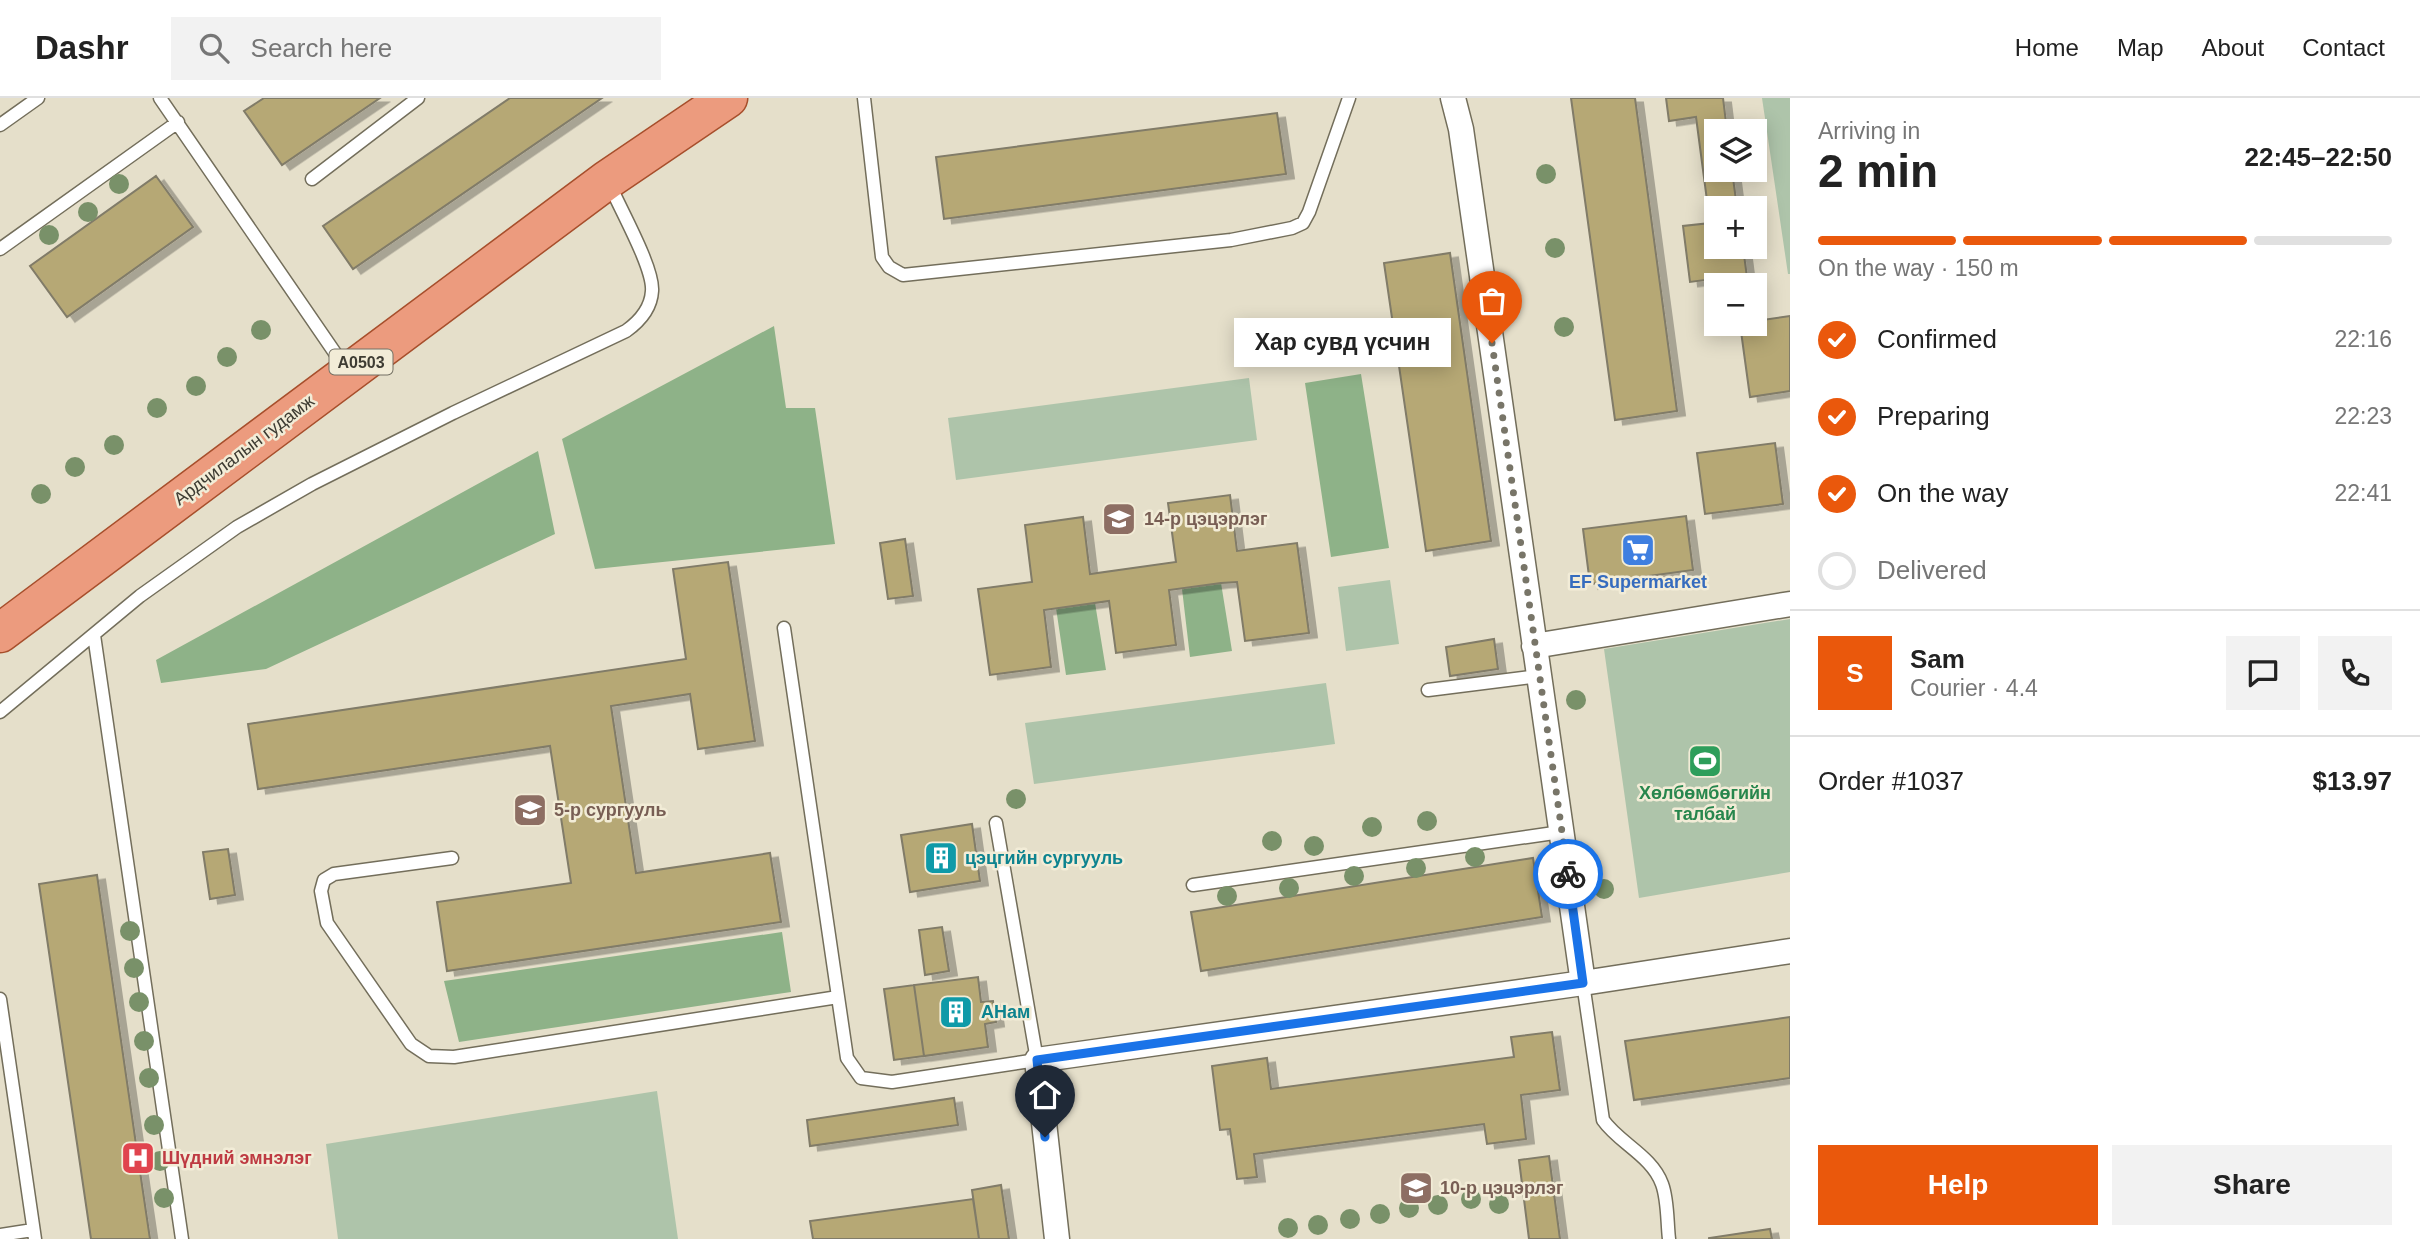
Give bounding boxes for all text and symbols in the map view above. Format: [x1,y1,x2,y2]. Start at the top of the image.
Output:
search box [171,17,661,80]
text: Dashr [35,29,129,66]
icon: search [195,29,233,67]
text: Search here [251,33,392,63]
text: Home [2015,34,2079,61]
text: Map [2117,34,2164,61]
text: About [2202,34,2264,61]
text: Contact [2302,34,2385,61]
text: Arriving in [1818,118,1920,144]
map controls [1704,119,1767,336]
button: layers [1704,119,1767,182]
text: 22:45–22:50 [2245,142,2392,172]
text: 2 min [1818,145,1938,197]
button: + [1704,196,1767,259]
text: On the way · 150 m [1818,255,2019,281]
pin [1462,271,1522,343]
button: − [1704,273,1767,336]
icon: bag [1473,282,1511,320]
callout: Хар сувд үсчин [1233,318,1450,368]
icon: check [1818,321,1856,359]
text: Confirmed [1877,324,1997,354]
text: 22:16 [2334,326,2392,352]
text: Хар сувд үсчин [1255,329,1430,355]
road number: A0503 [330,350,392,374]
street label: Ардчилалын гудамж [170,391,318,509]
icon: check [1818,398,1856,436]
text: Preparing [1877,401,1990,431]
text: 22:23 [2334,403,2392,429]
icon: check [1818,475,1856,513]
text: On the way [1877,478,2009,508]
text: 22:41 [2334,480,2392,506]
school or university icon: 14-р цэцэрлэг [1100,500,1138,538]
place label: 14-р цэцэрлэг [1144,509,1268,529]
supermarket icon: EF Supermarket [1619,531,1657,569]
text: Delivered [1877,555,1987,585]
place label: EF Supermarket [1569,572,1707,592]
button: chat [2226,636,2300,710]
button: phone [2318,636,2392,710]
text: Sam [1910,644,1965,674]
text: S [1846,658,1864,688]
text: Courier · 4.4 [1910,675,2038,701]
sports icon: Хөлбөмбөгийн талбай [1686,742,1724,780]
text: Order #1037 [1818,766,1964,796]
text: $13.97 [2312,766,2392,796]
place label: Хөлбөмбөгийн талбай [1639,783,1771,824]
school or university icon: 5-р сургууль [511,791,549,829]
place label: 5-р сургууль [554,800,667,820]
building icon: цэцгийн сургууль [922,839,960,877]
courier [1533,839,1603,909]
place label: цэцгийн сургууль [965,848,1123,868]
icon: bike [1549,855,1587,893]
building icon: АНам [937,993,975,1031]
place label: АНам [981,1002,1030,1022]
pin [1015,1065,1075,1137]
icon: home [1026,1076,1064,1114]
hospital icon: Шүдний эмнэлэг [119,1139,157,1177]
button: Help [1818,1145,2098,1225]
button: Share [2112,1145,2392,1225]
place label: Шүдний эмнэлэг [162,1148,312,1168]
school or university icon: 10-р цэцэрлэг [1397,1169,1435,1207]
place label: 10-р цэцэрлэг [1440,1178,1564,1198]

